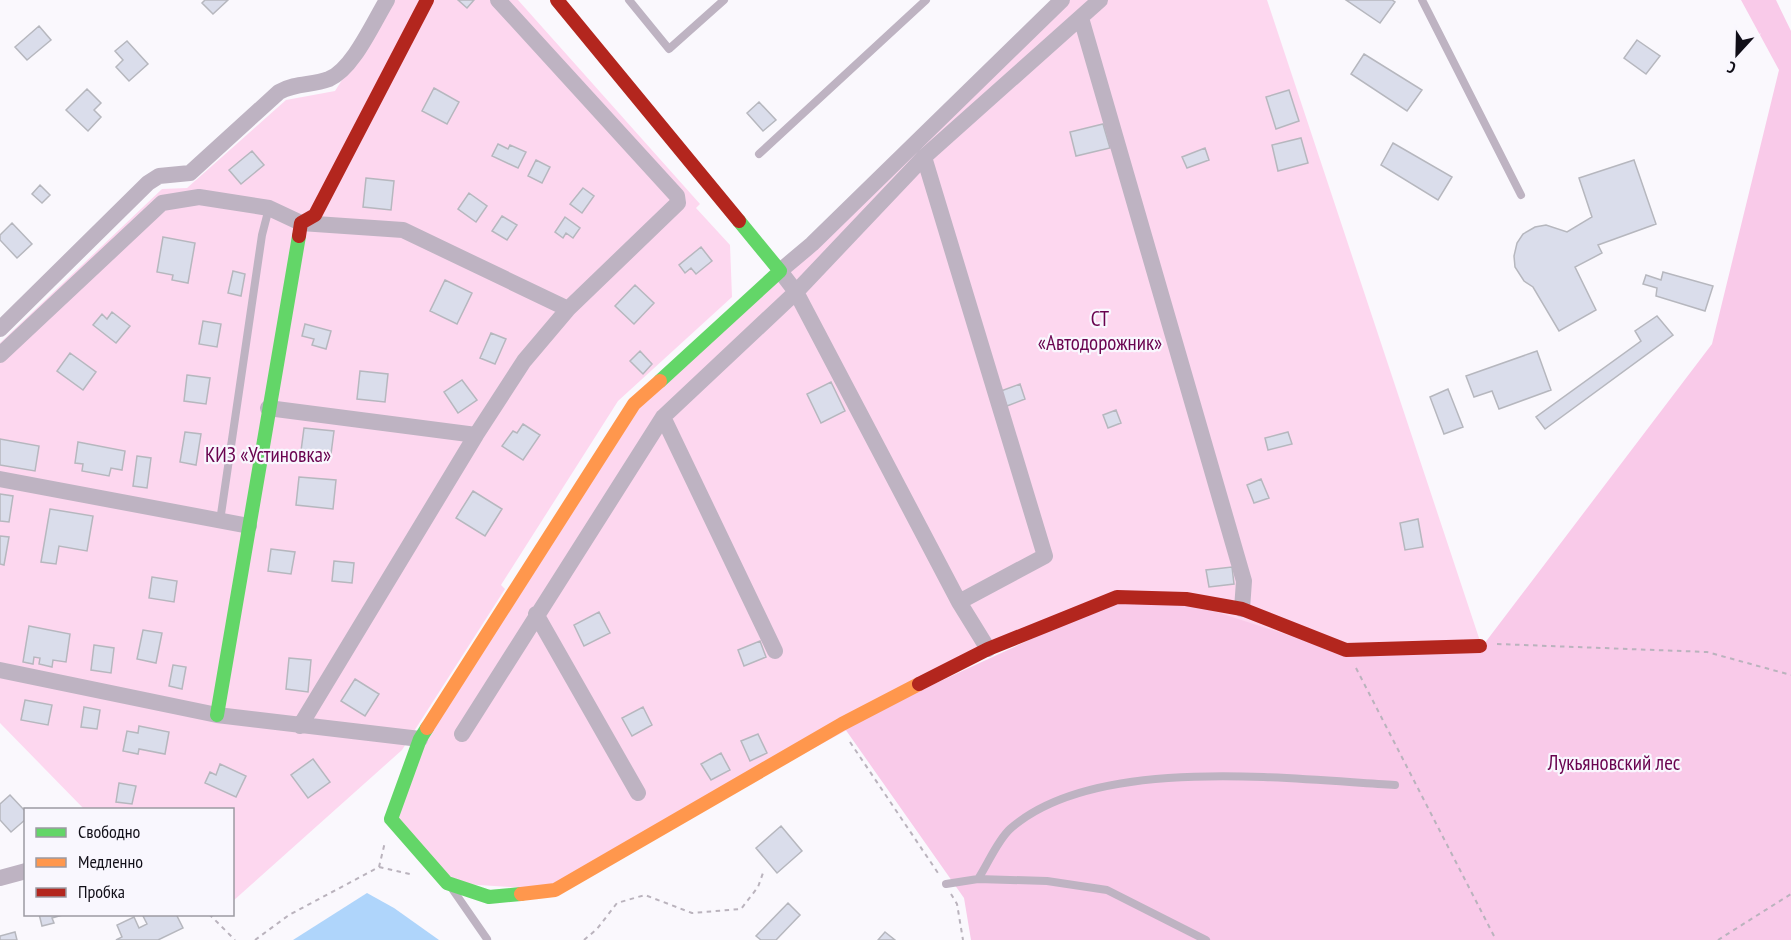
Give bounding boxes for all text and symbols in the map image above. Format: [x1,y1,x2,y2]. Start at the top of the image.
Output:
north arrow [1707,24,1767,84]
text: С [1724,57,1739,79]
park label: СТ «Автодорожник» [1038,305,1162,356]
park label: КИЗ «Устиновка» [205,441,331,468]
park label: Лукьяновский лес [1547,749,1681,776]
legend [24,808,234,916]
text: Свободно [78,820,141,843]
text: Медленно [78,850,143,873]
text: Пробка [78,880,125,903]

